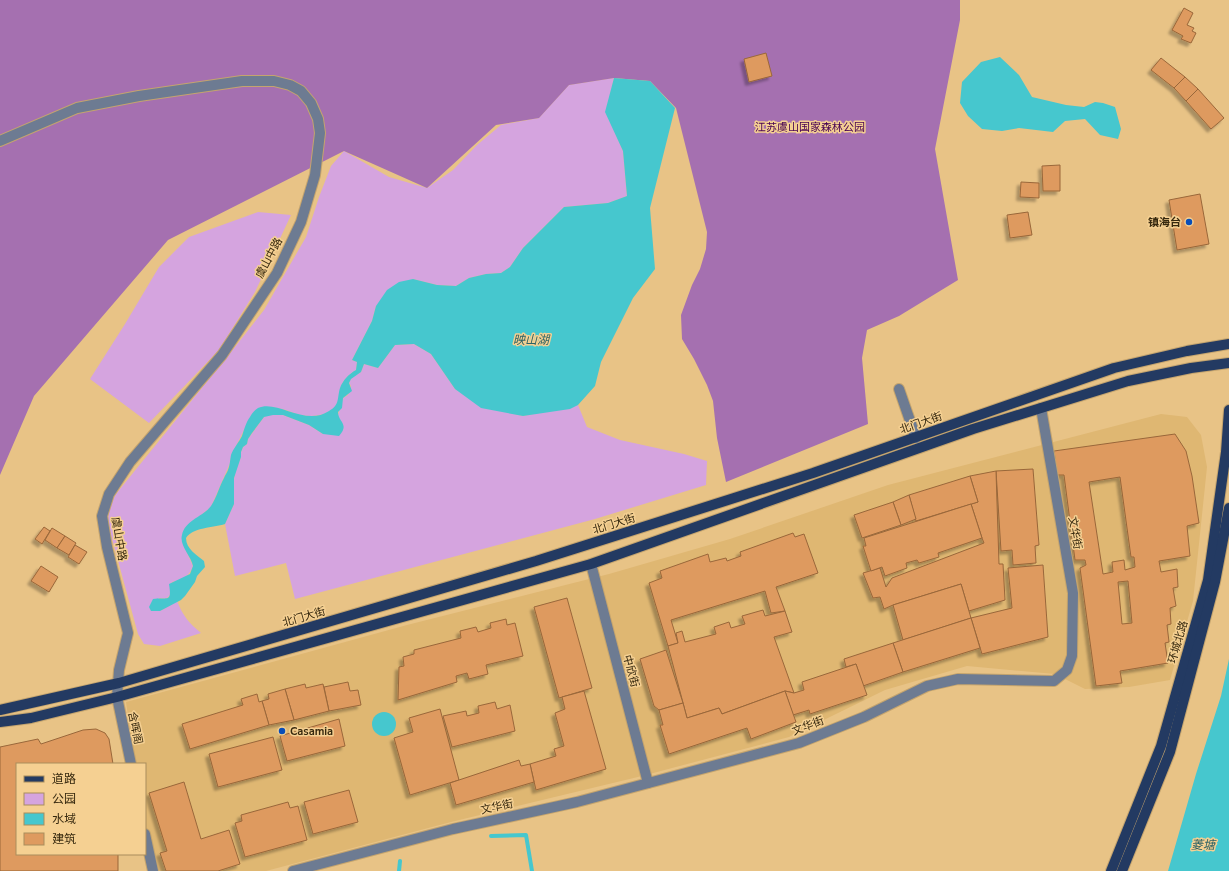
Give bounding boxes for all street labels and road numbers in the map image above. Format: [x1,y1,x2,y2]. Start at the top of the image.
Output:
street label: 虞山中路 [252,235,286,281]
street label: 北门大街 [898,409,944,437]
street label: 北门大街 [591,510,637,538]
street label: 文华街 [1065,515,1085,551]
street label: 虞山中路 [108,516,130,562]
street label: 北门大街 [281,604,327,630]
street label: 环城北路 [1165,619,1191,665]
street label: 中欣街 [619,653,643,689]
street label: 含晖阁 [124,710,146,746]
street label: 文华街 [790,713,826,739]
street label: 文华街 [479,796,515,818]

